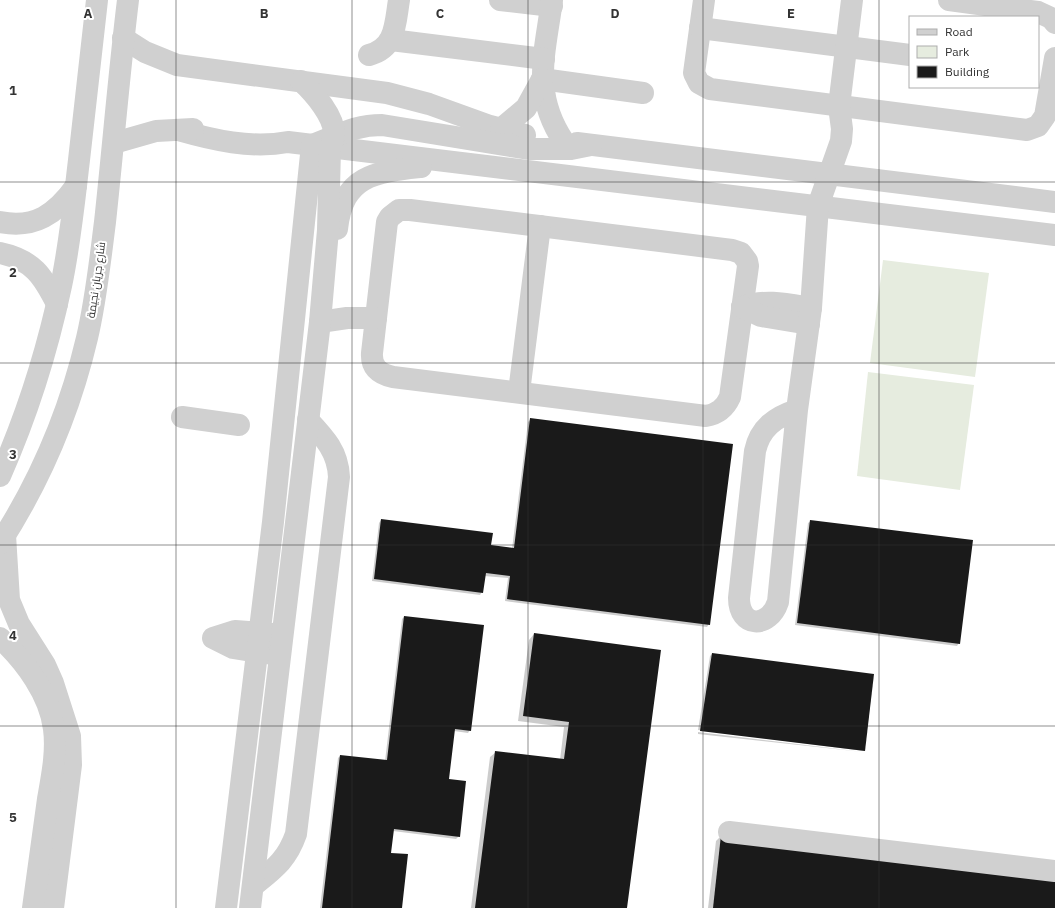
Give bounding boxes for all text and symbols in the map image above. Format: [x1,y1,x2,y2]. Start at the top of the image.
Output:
text: A [84,5,93,22]
text: B [260,5,269,22]
text: C [436,5,445,22]
text: D [610,5,620,22]
text: E [787,5,795,22]
legend [909,16,1039,88]
text: Road [945,24,973,39]
text: Park [945,44,970,59]
text: Building [945,64,990,79]
text: 1 [9,82,17,99]
street label: شارع جريان نجيمة [84,241,109,319]
text: 2 [9,264,17,281]
text: 3 [9,446,17,463]
text: 4 [9,627,17,644]
text: 5 [9,809,17,826]

